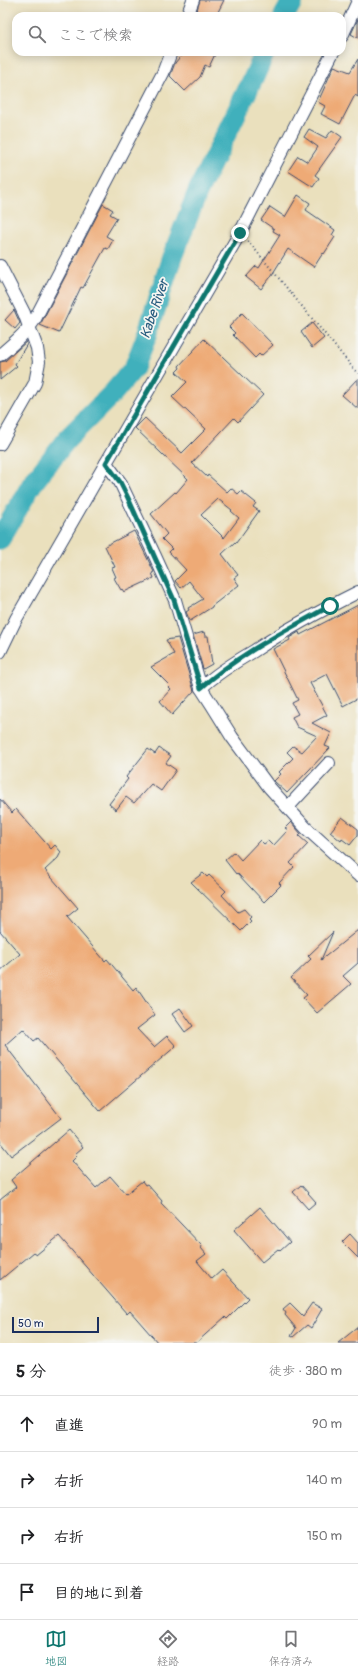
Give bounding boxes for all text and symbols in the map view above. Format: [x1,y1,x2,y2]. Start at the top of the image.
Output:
search box [12,12,346,56]
icon: search [26,23,48,45]
text: ここで検索 [58,26,133,45]
route end [231,224,249,242]
water label: Kabe River [137,276,173,341]
route start [321,597,339,615]
scale bar [12,1315,99,1334]
text: 50 m [18,1317,44,1330]
text: 5 分 [16,1361,46,1382]
text: 徒歩 · 380 m [269,1363,342,1379]
icon: ahead [16,1413,38,1435]
text: 直進 [54,1416,84,1435]
text: 90 m [312,1416,342,1432]
icon: right [16,1469,38,1491]
text: 右折 [54,1472,84,1491]
text: 140 m [306,1472,342,1488]
icon: right [16,1525,38,1547]
text: 右折 [54,1528,84,1547]
text: 150 m [307,1528,342,1544]
icon: arrive [16,1581,38,1603]
text: 目的地に到着 [54,1584,144,1603]
tab: 地図 [45,1628,67,1668]
tab: 経路 [157,1628,179,1668]
tab: 保存済み [269,1628,313,1668]

